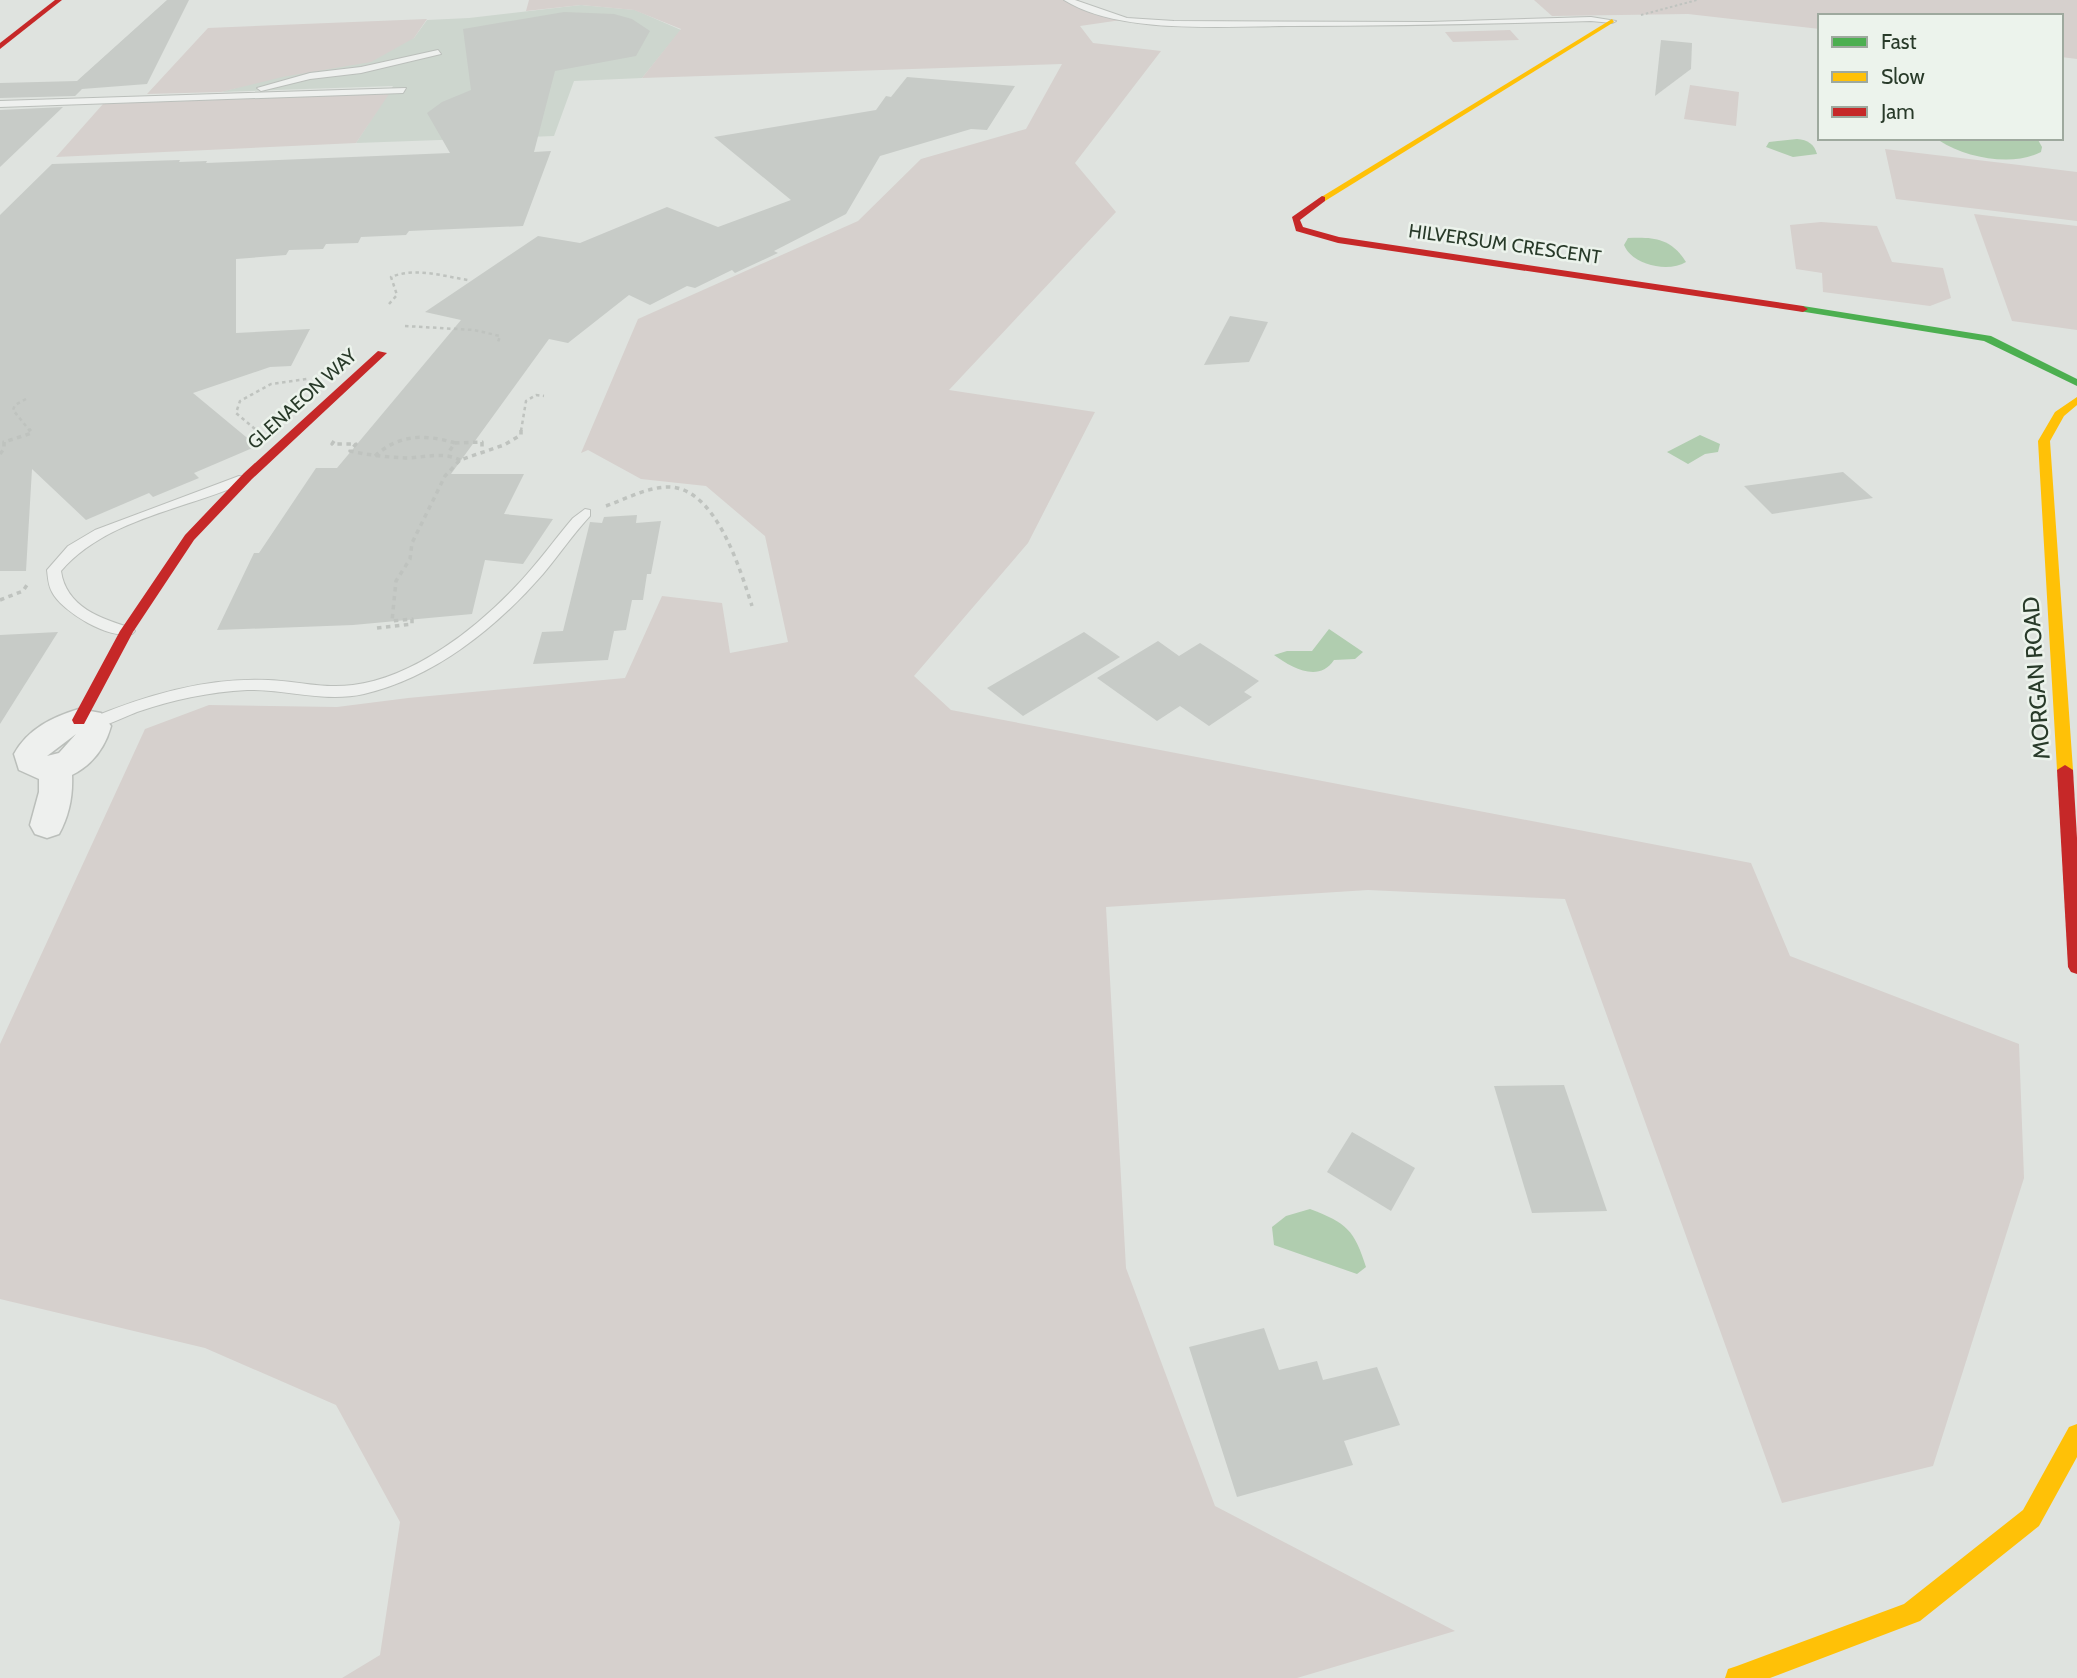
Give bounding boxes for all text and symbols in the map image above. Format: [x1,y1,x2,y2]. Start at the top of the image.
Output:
legend [1818,14,2063,140]
text: Fast [1881,29,1917,54]
text: Slow [1881,64,1925,89]
text: Jam [1880,99,1915,124]
street label: HILVERSUM CRESCENT [1407,219,1603,269]
street label: GLENAEON WAY [243,344,362,454]
street label: MORGAN ROAD [2016,596,2056,760]

